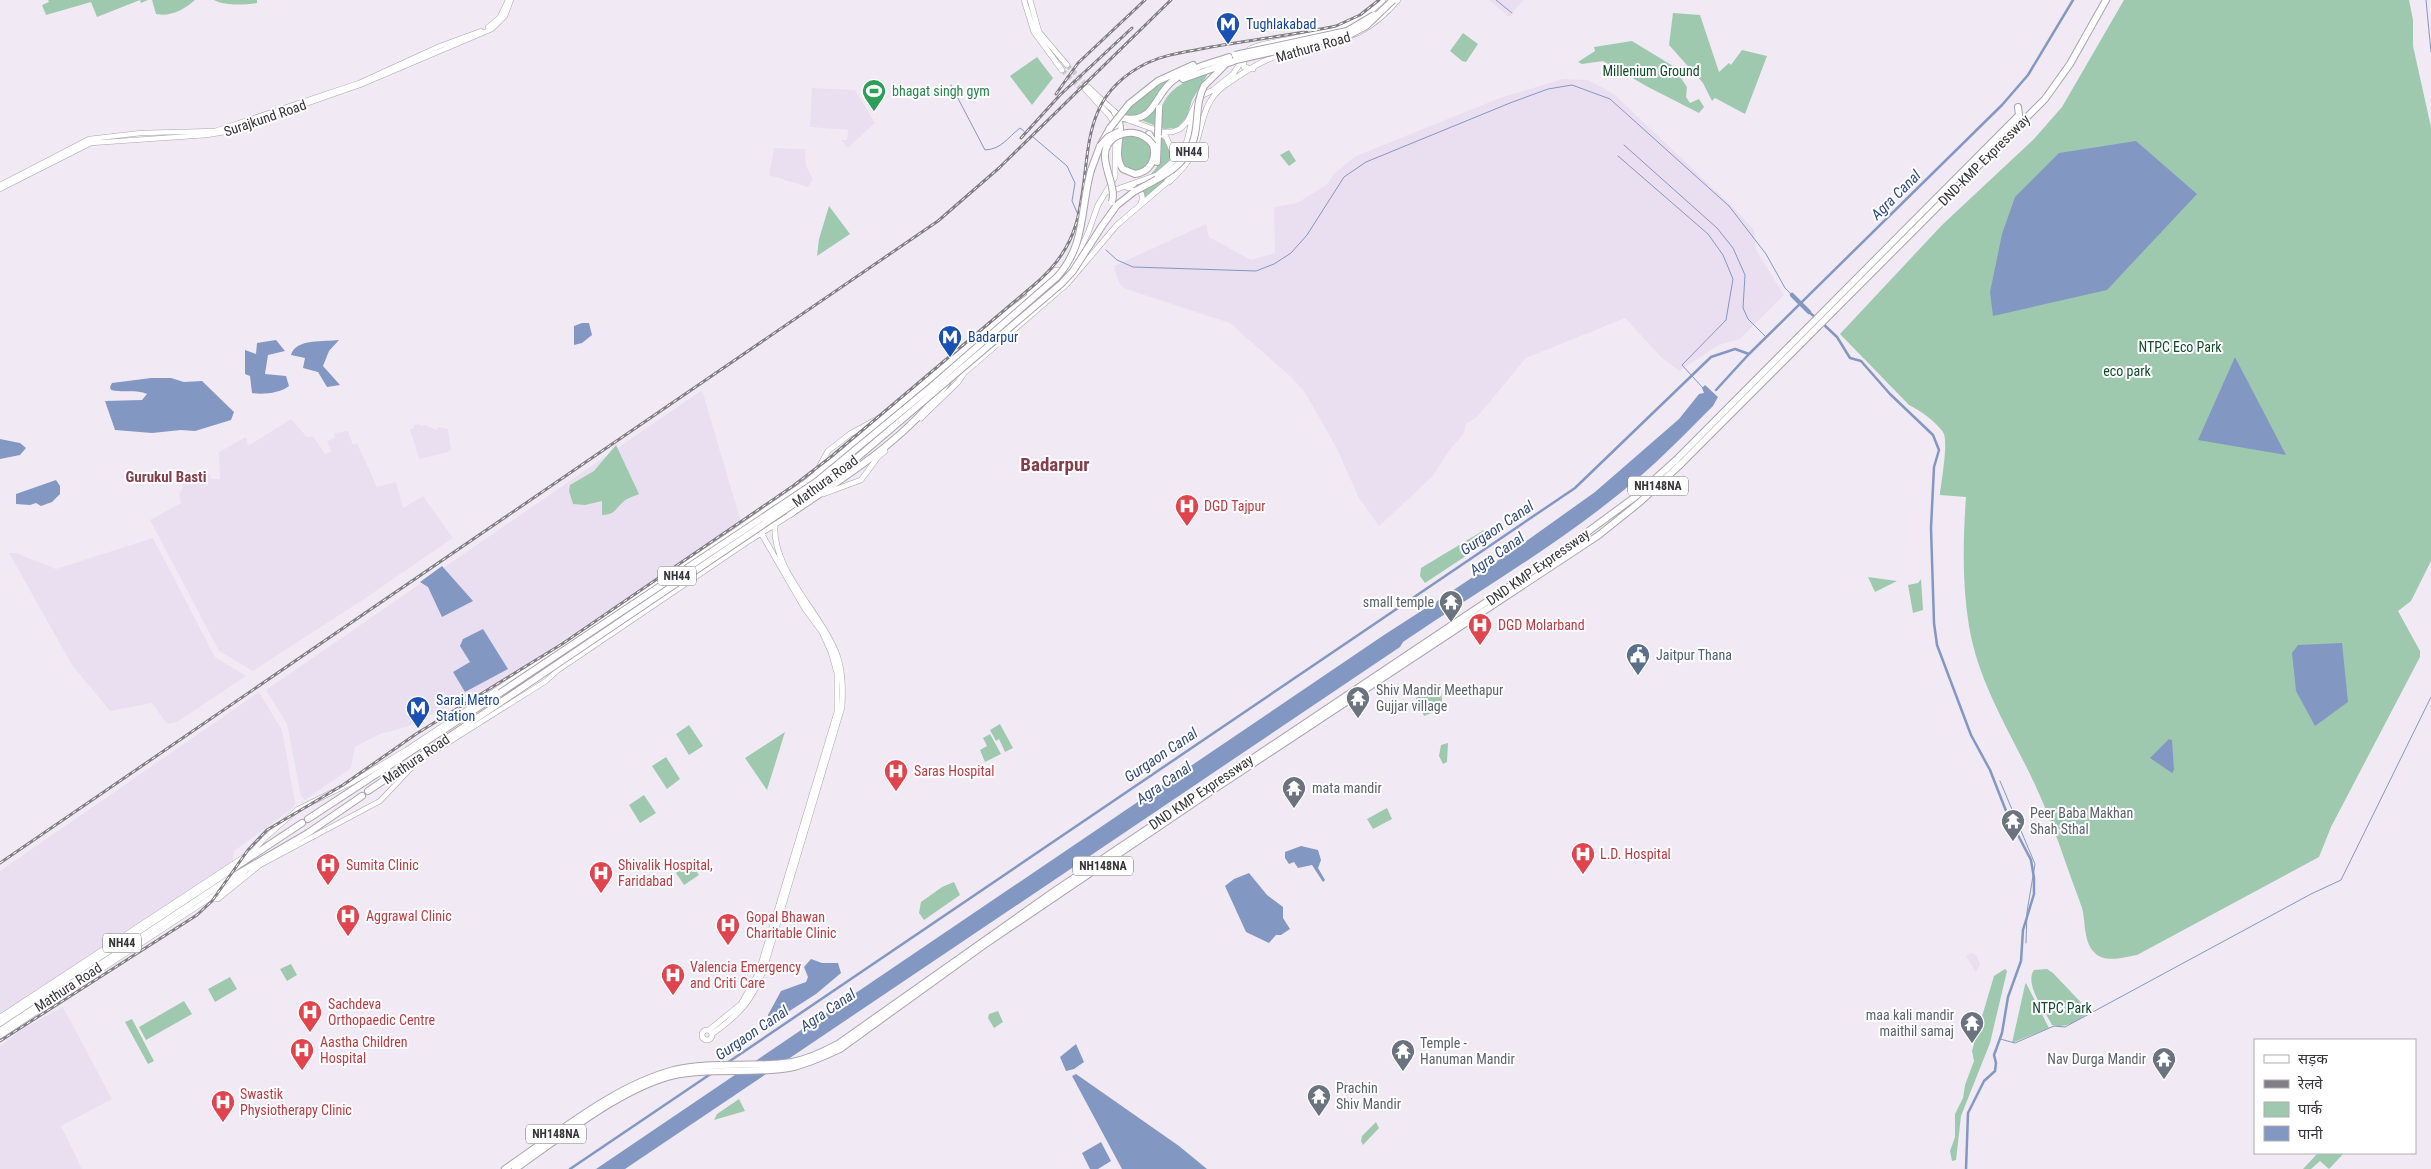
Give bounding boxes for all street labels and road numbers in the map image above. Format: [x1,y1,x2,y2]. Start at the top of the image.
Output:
street label: Mathura Road [1274,29,1352,65]
street label: Surajkund Road [222,96,308,140]
street label: DND-KMP Expressway [1935,111,2033,209]
road number: NH44 [1170,142,1208,162]
street label: Mathura Road [789,452,861,510]
road number: NH148NA [1628,476,1688,496]
street label: DND KMP Expressway [1483,525,1593,609]
road number: NH44 [658,566,696,586]
street label: Mathura Road [380,731,452,787]
street label: DND KMP Expressway [1146,751,1256,833]
road number: NH148NA [1073,856,1133,876]
road number: NH44 [103,934,141,952]
street label: Mathura Road [31,959,105,1015]
road number: NH148NA [526,1124,586,1144]

